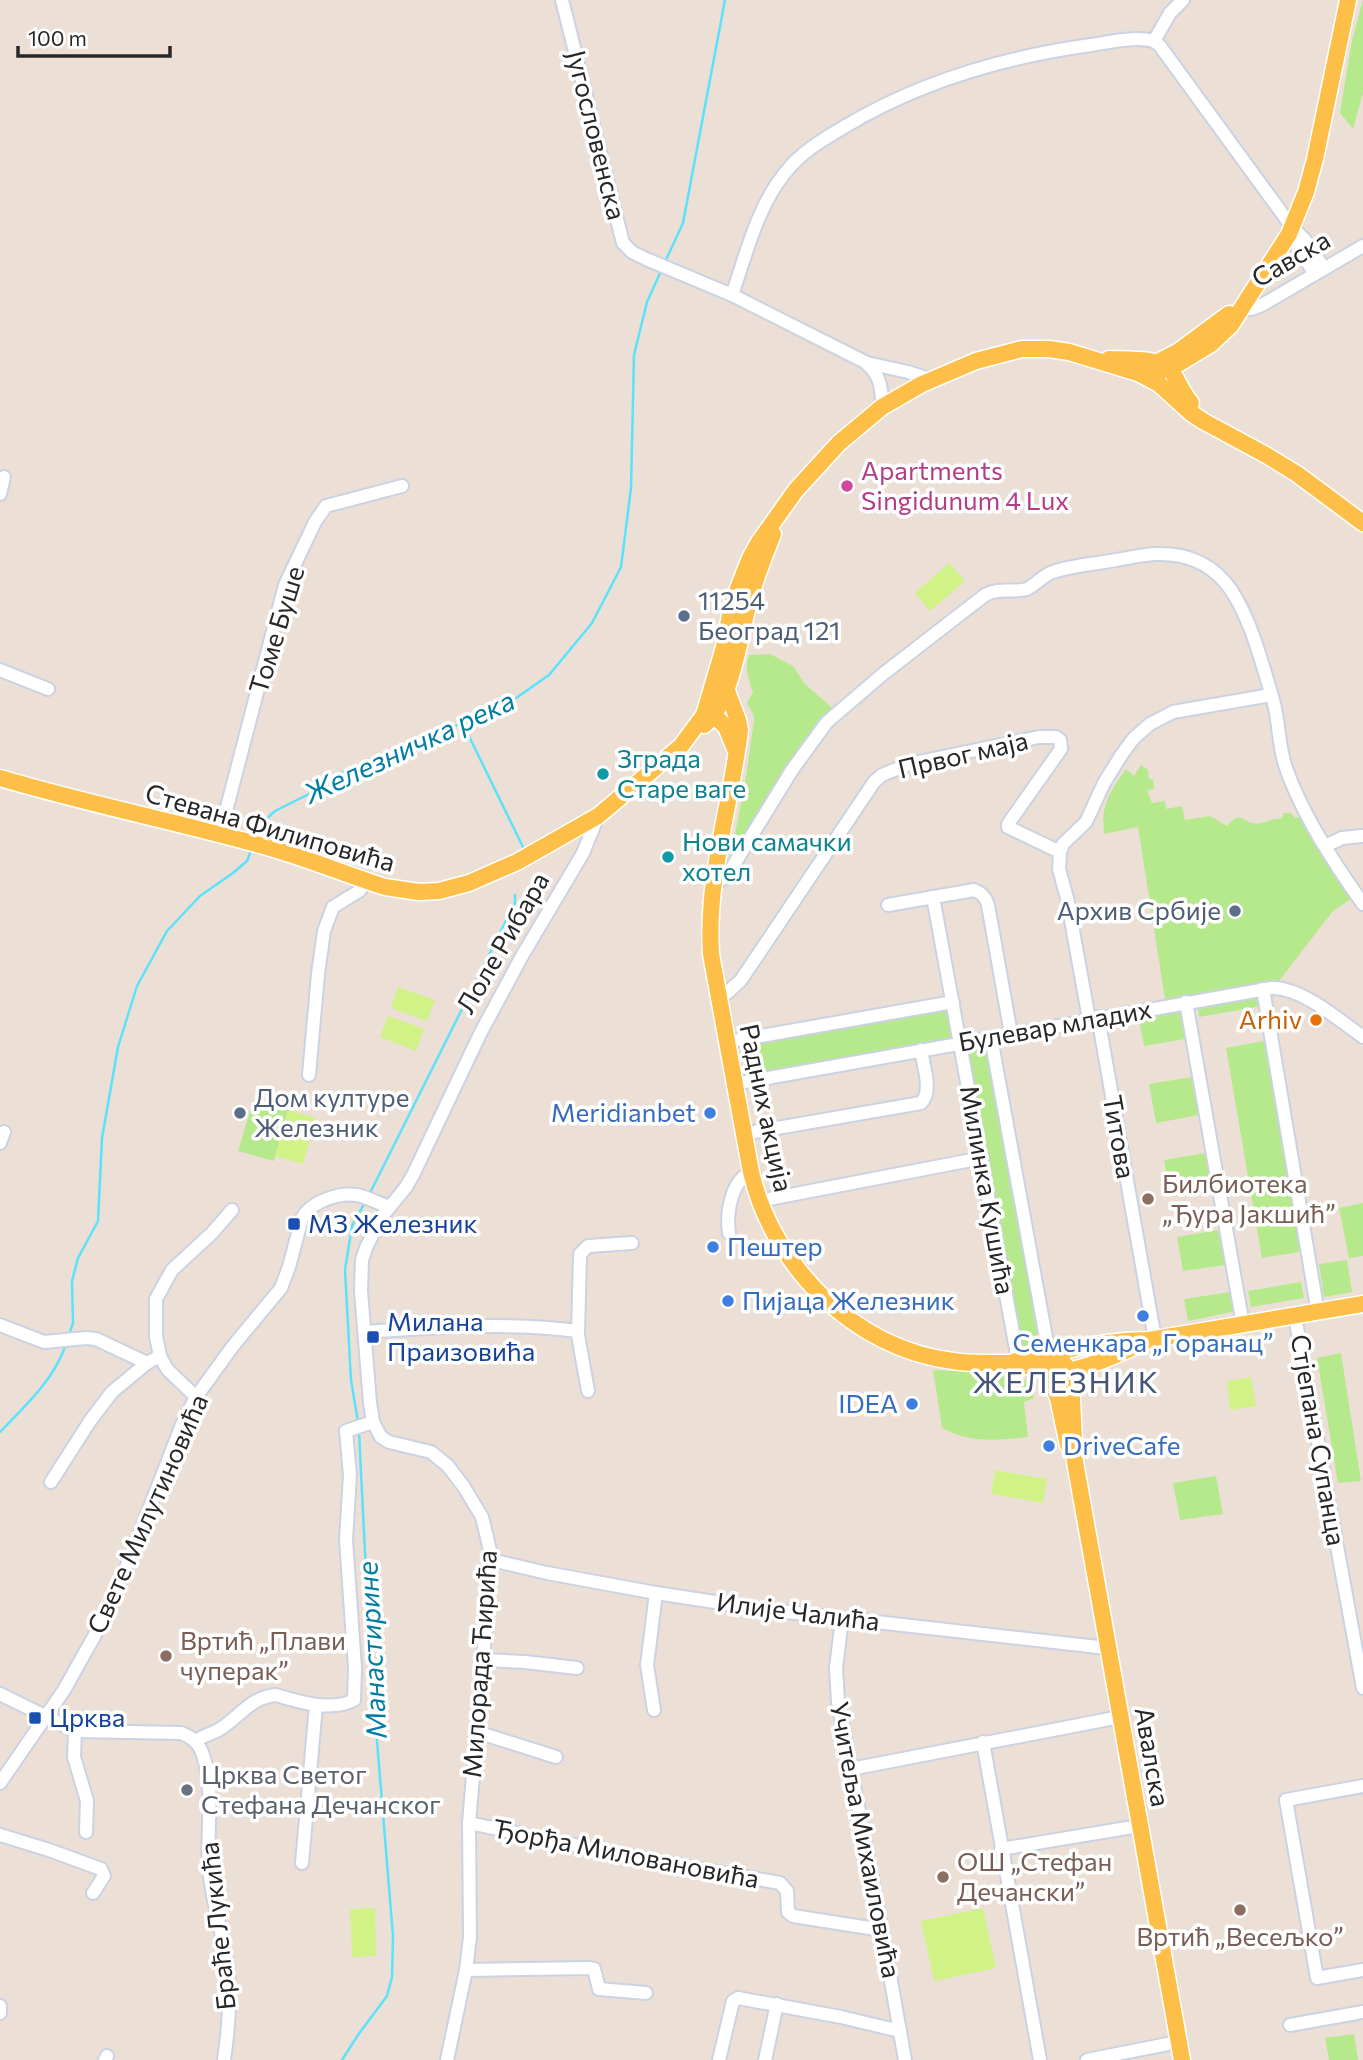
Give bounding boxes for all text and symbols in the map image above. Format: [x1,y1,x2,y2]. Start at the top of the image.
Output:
scale bar [18,14,170,58]
text: 100 m [28,25,87,50]
street label: Југословенска [561,47,634,223]
street label: Савска [1246,223,1335,292]
place label: Apartments Singidunum 4 Lux [861,454,1069,515]
marker: Apartments Singidunum 4 Lux [839,478,855,494]
street label: Томе Буше [241,562,310,697]
place label: 11254 Београд 121 [698,584,840,645]
marker: 11254 Београд 121 [676,608,692,624]
water label: Железничка река [297,682,520,810]
street label: Првог маја [895,724,1031,784]
place label: Зграда Старе ваге [617,742,746,803]
marker: Зграда Старе ваге [595,766,611,782]
street label: Стевана Филиповића [142,776,399,877]
place label: Нови самачки хотел [682,825,852,886]
marker: Нови самачки хотел [660,849,676,865]
street label: Лоле Рибара [449,866,555,1018]
place label: Архив Србије [1057,894,1221,925]
marker: Архив Србије [1227,903,1243,919]
street label: Булевар младих [956,992,1154,1057]
place label: Arhiv [1239,1003,1302,1034]
marker: Arhiv [1308,1012,1324,1028]
street label: Радних акција [735,1021,800,1195]
place label: Дом културе Железник [254,1081,409,1142]
street label: Милинка Кушића [955,1083,1022,1297]
street label: Титова [1098,1093,1143,1181]
place label: Meridianbet [551,1096,696,1127]
marker: Дом културе Железник [232,1105,248,1121]
marker: Meridianbet [702,1105,718,1121]
place label: Билбиотека „Ђура Јакшић” [1162,1167,1336,1228]
marker: Билбиотека „Ђура Јакшић” [1140,1191,1156,1207]
place label: МЗ Железник [308,1207,477,1238]
marker: МЗ Железник [286,1216,302,1232]
place label: Пештер [727,1230,823,1261]
marker: Пештер [705,1239,721,1255]
place label: Пијаца Железник [742,1284,955,1315]
marker: Пијаца Железник [720,1293,736,1309]
place label: Милана Праизовића [387,1305,535,1366]
marker: Семенкара „Горанац” [1135,1308,1151,1324]
place label: Семенкара „Горанац” [1013,1326,1273,1357]
marker: Милана Праизовића [365,1329,381,1345]
street label: Стјепана Супанца [1286,1332,1353,1548]
district label: ЖЕЛЕЗНИК [972,1362,1160,1399]
place label: IDEA [838,1387,898,1418]
street label: Свете Милутиновића [80,1389,213,1638]
marker: IDEA [904,1396,920,1412]
place label: DriveCafe [1063,1429,1181,1460]
marker: DriveCafe [1041,1438,1057,1454]
street label: Милорада Ћирића [455,1549,502,1779]
water label: Манастирине [349,1560,393,1740]
street label: Илије Чалића [715,1585,882,1636]
place label: Вртић „Плави чуперак” [180,1624,346,1685]
marker: Вртић „Плави чуперак” [158,1648,174,1664]
street label: Учитеља Михаиловића [825,1699,908,1980]
place label: Црква [49,1701,125,1732]
street label: Авалска [1129,1705,1177,1809]
marker: Црква [27,1710,43,1726]
place label: Црква Светог Стефана Дечанског [201,1758,441,1819]
marker: Црква Светог Стефана Дечанског [179,1782,195,1798]
street label: Ђорђа Миловановића [491,1812,762,1894]
street label: Браће Лукића [192,1841,241,2012]
place label: ОШ „Стефан Дечански” [957,1845,1112,1906]
marker: ОШ „Стефан Дечански” [935,1869,951,1885]
marker: Вртић „Весељко” [1232,1902,1248,1918]
place label: Вртић „Весељко” [1136,1920,1344,1951]

